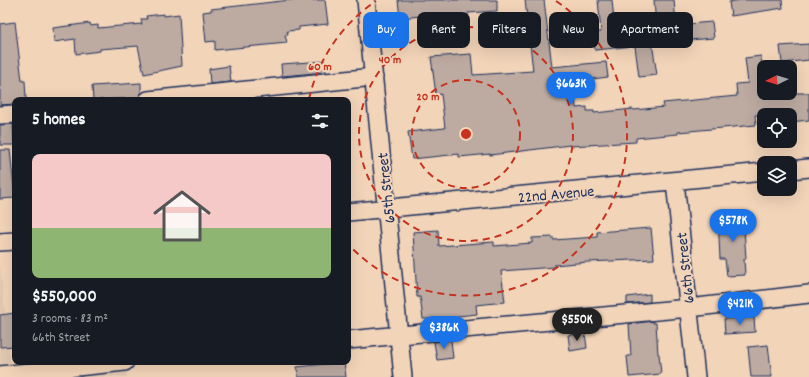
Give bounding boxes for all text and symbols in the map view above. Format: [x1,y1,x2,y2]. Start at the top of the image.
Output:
chip: Buy [363,12,409,48]
chip: Rent [417,12,470,48]
chip: Filters [478,12,541,48]
chip: New [549,12,599,48]
chip: Apartment [607,12,693,48]
text: 40 m [379,52,401,69]
text: 60 m [308,59,332,76]
north arrow [757,60,797,100]
map controls [757,60,797,196]
pin: $663K [543,72,599,106]
text: $663K [555,75,587,94]
text: 20 m [417,89,439,106]
button: locate [757,108,797,148]
text: 5 homes [32,109,85,133]
icon: filters [309,110,331,132]
centre of rings [459,127,473,141]
street label: 65th Street [372,151,403,224]
button: layers [757,156,797,196]
icon: home [146,180,218,252]
street label: 22nd Avenue [517,181,595,210]
pin: $578K [705,209,761,243]
text: $578K [719,212,747,231]
street label: 66th Street [671,231,702,304]
text: $550,000 [32,286,97,310]
pin: $421K [712,292,768,326]
text: $421K [727,295,753,314]
pin: $550K [549,308,605,342]
text: 3 rooms · 83 m² [32,310,108,329]
text: $550K [561,311,593,330]
pin: $386K [416,316,472,350]
text: $386K [429,319,459,338]
text: 66th Street [32,329,90,348]

